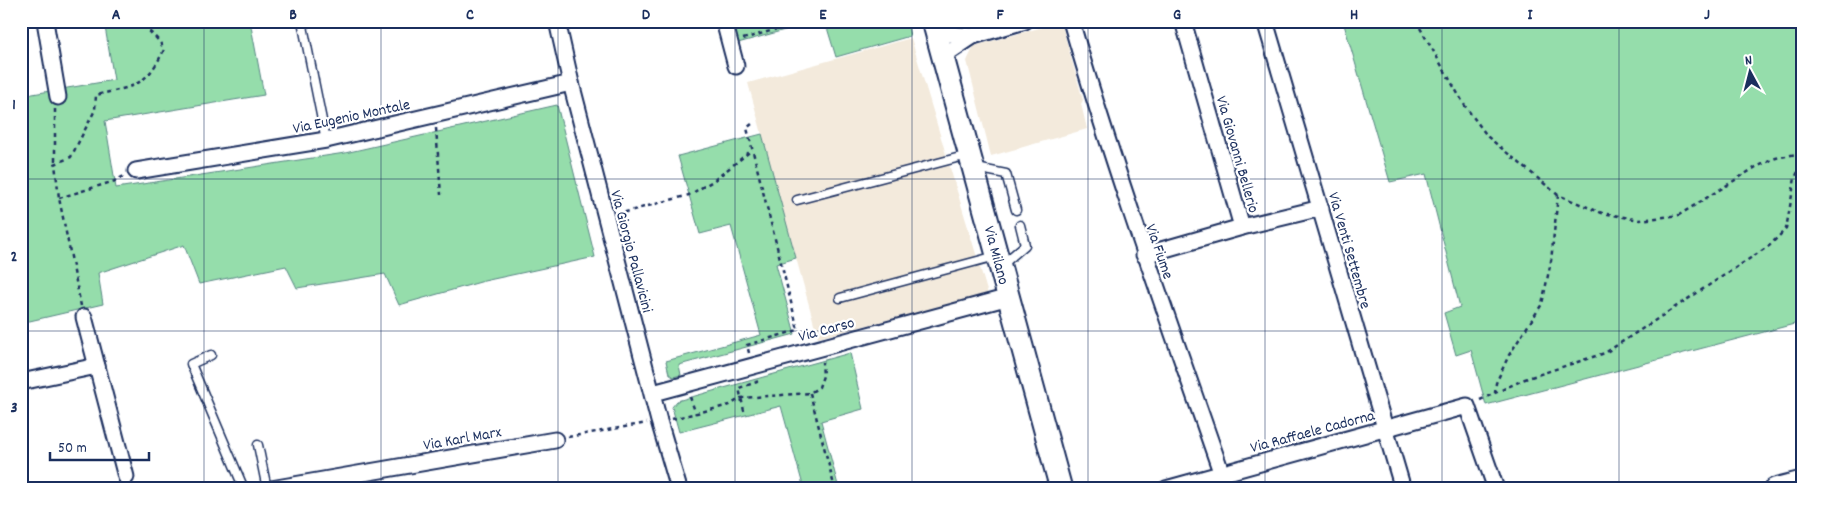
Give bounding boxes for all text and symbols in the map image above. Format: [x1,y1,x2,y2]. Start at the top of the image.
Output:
text: A [112,4,121,27]
text: B [289,4,297,27]
text: C [466,4,474,27]
text: D [642,4,651,27]
text: E [819,4,827,27]
text: F [996,4,1004,27]
text: G [1173,4,1181,27]
text: H [1350,4,1358,27]
text: I [1528,4,1534,27]
text: J [1704,4,1710,27]
north arrow [1726,48,1776,98]
text: N [1744,51,1753,71]
street label: Via Giovanni Bellerio [1209,93,1264,216]
text: 1 [12,94,16,117]
street label: Via Eugenio Montale [291,94,412,141]
street label: Via Giorgio Pallavicini [603,188,658,315]
street label: Via Venti Settembre [1321,190,1376,312]
street label: Via Fiume [1139,221,1179,282]
street label: Via Milano [977,224,1014,288]
text: 2 [11,246,18,269]
street label: Via Carso [796,312,857,349]
text: 3 [10,397,18,420]
street label: Via Raffaele Cadorna [1248,405,1378,460]
street label: Via Karl Marx [422,421,503,458]
scale bar [50,430,149,462]
text: 50 m [58,438,87,460]

